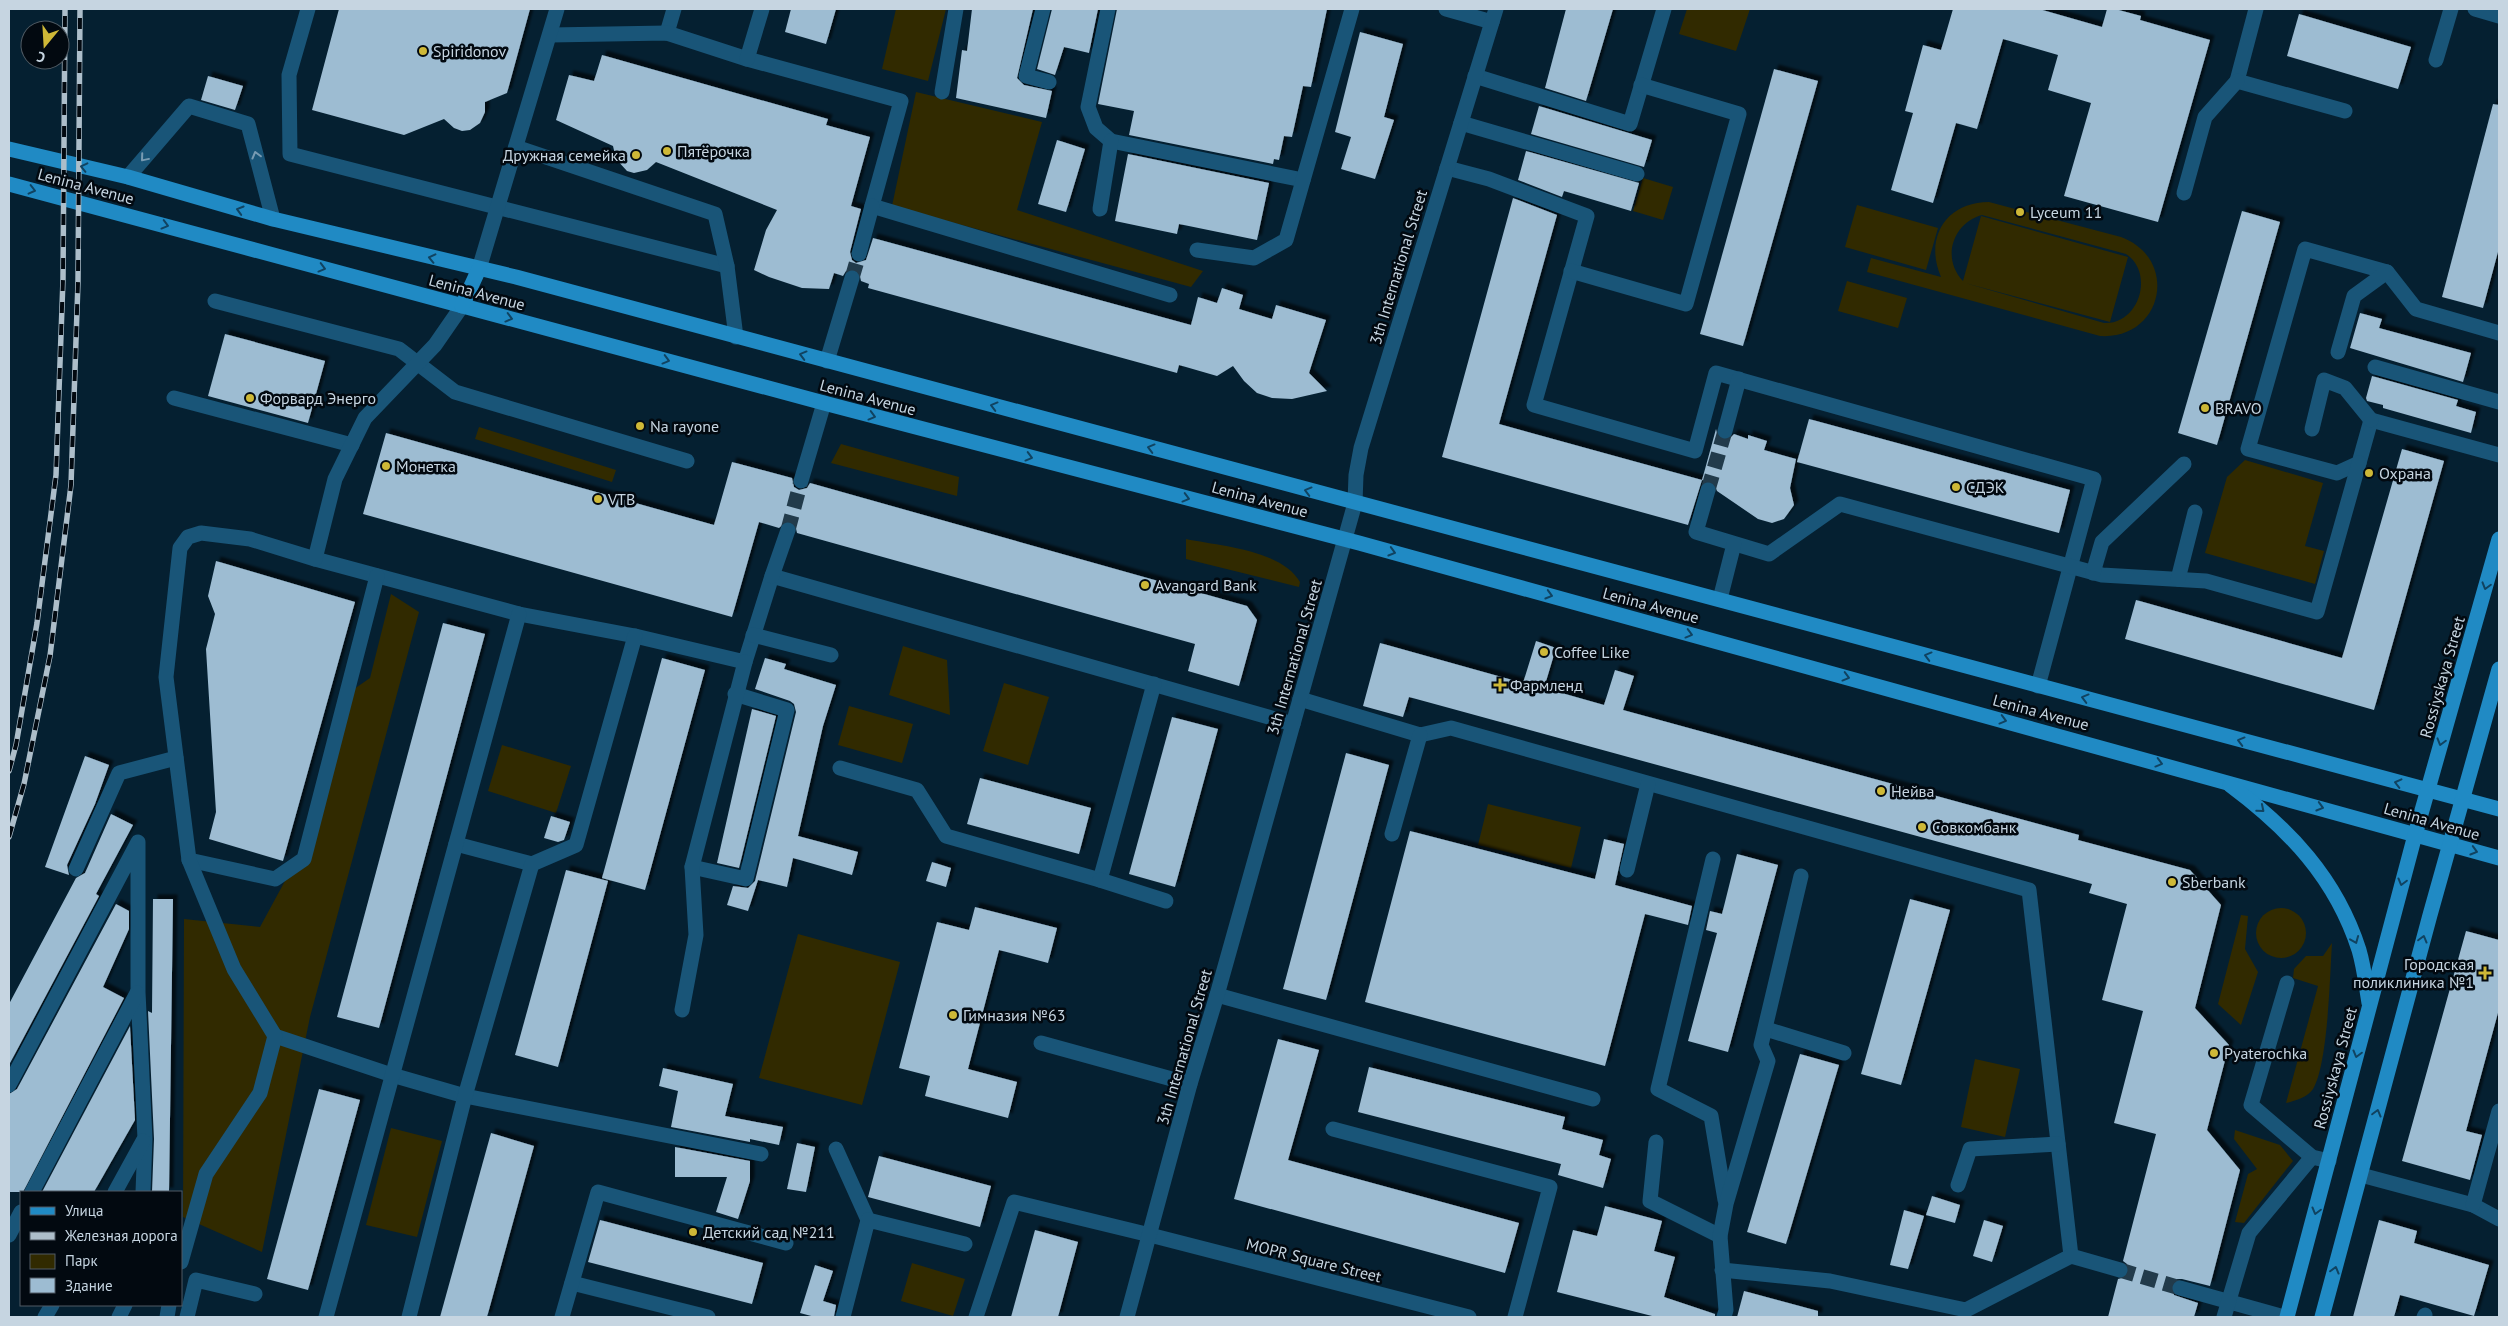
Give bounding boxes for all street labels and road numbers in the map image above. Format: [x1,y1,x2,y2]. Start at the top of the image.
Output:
street label: Lenina Avenue [36,164,136,208]
street label: 3th International Street [1365,187,1431,347]
street label: Lenina Avenue [427,270,527,314]
street label: Lenina Avenue [818,375,918,419]
street label: Lenina Avenue [1210,477,1310,521]
street label: 3th International Street [1262,576,1326,737]
street label: Lenina Avenue [1601,583,1701,627]
street label: Rossiyskaya Street [2415,613,2469,740]
street label: Lenina Avenue [1991,690,2091,734]
street label: Lenina Avenue [2382,798,2482,844]
street label: 3th International Street [1152,966,1216,1127]
street label: Rossiyskaya Street [2309,1004,2361,1131]
street label: MOPR Square Street [1244,1234,1384,1287]

